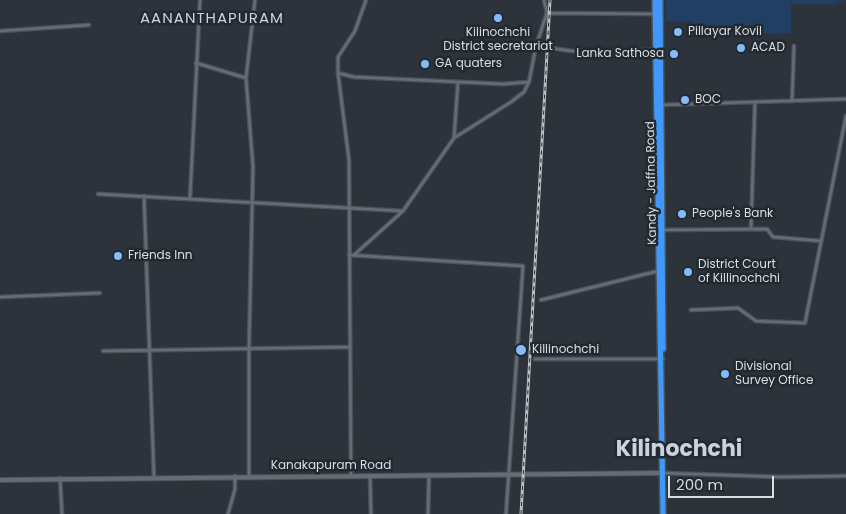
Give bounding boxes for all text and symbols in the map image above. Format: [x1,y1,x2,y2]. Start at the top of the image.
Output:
district label: AANANTHAPURAM [138,10,286,28]
marker: Kilinochchi District secretariat [492,12,504,24]
place label: Pillayar Kovil [688,25,762,39]
place label: Kilinochchi District secretariat [443,26,553,54]
marker: Pillayar Kovil [672,26,684,38]
place label: ACAD [751,41,785,55]
marker: ACAD [735,42,747,54]
place label: Lanka Sathosa [576,47,664,61]
marker: Lanka Sathosa [668,48,680,60]
place label: GA quaters [435,57,502,71]
marker: GA quaters [419,58,431,70]
place label: BOC [695,93,721,107]
marker: BOC [679,94,691,106]
street label: Kandy - Jaffna Road [644,121,660,245]
place label: People's Bank [692,207,773,221]
marker: People's Bank [676,208,688,220]
place label: Friends Inn [128,249,192,263]
marker: Friends Inn [112,250,124,262]
place label: District Court of Killinochchi [698,258,780,286]
marker: District Court of Killinochchi [682,266,694,278]
marker: Killinochchi [514,343,528,357]
place label: Killinochchi [532,343,599,357]
place label: Divisional Survey Office [735,360,813,388]
marker: Divisional Survey Office [719,368,731,380]
district label: Kilinochchi [616,437,742,463]
street label: Kanakapuram Road [271,459,391,473]
scale bar [671,466,777,498]
text: 200 m [676,474,723,495]

